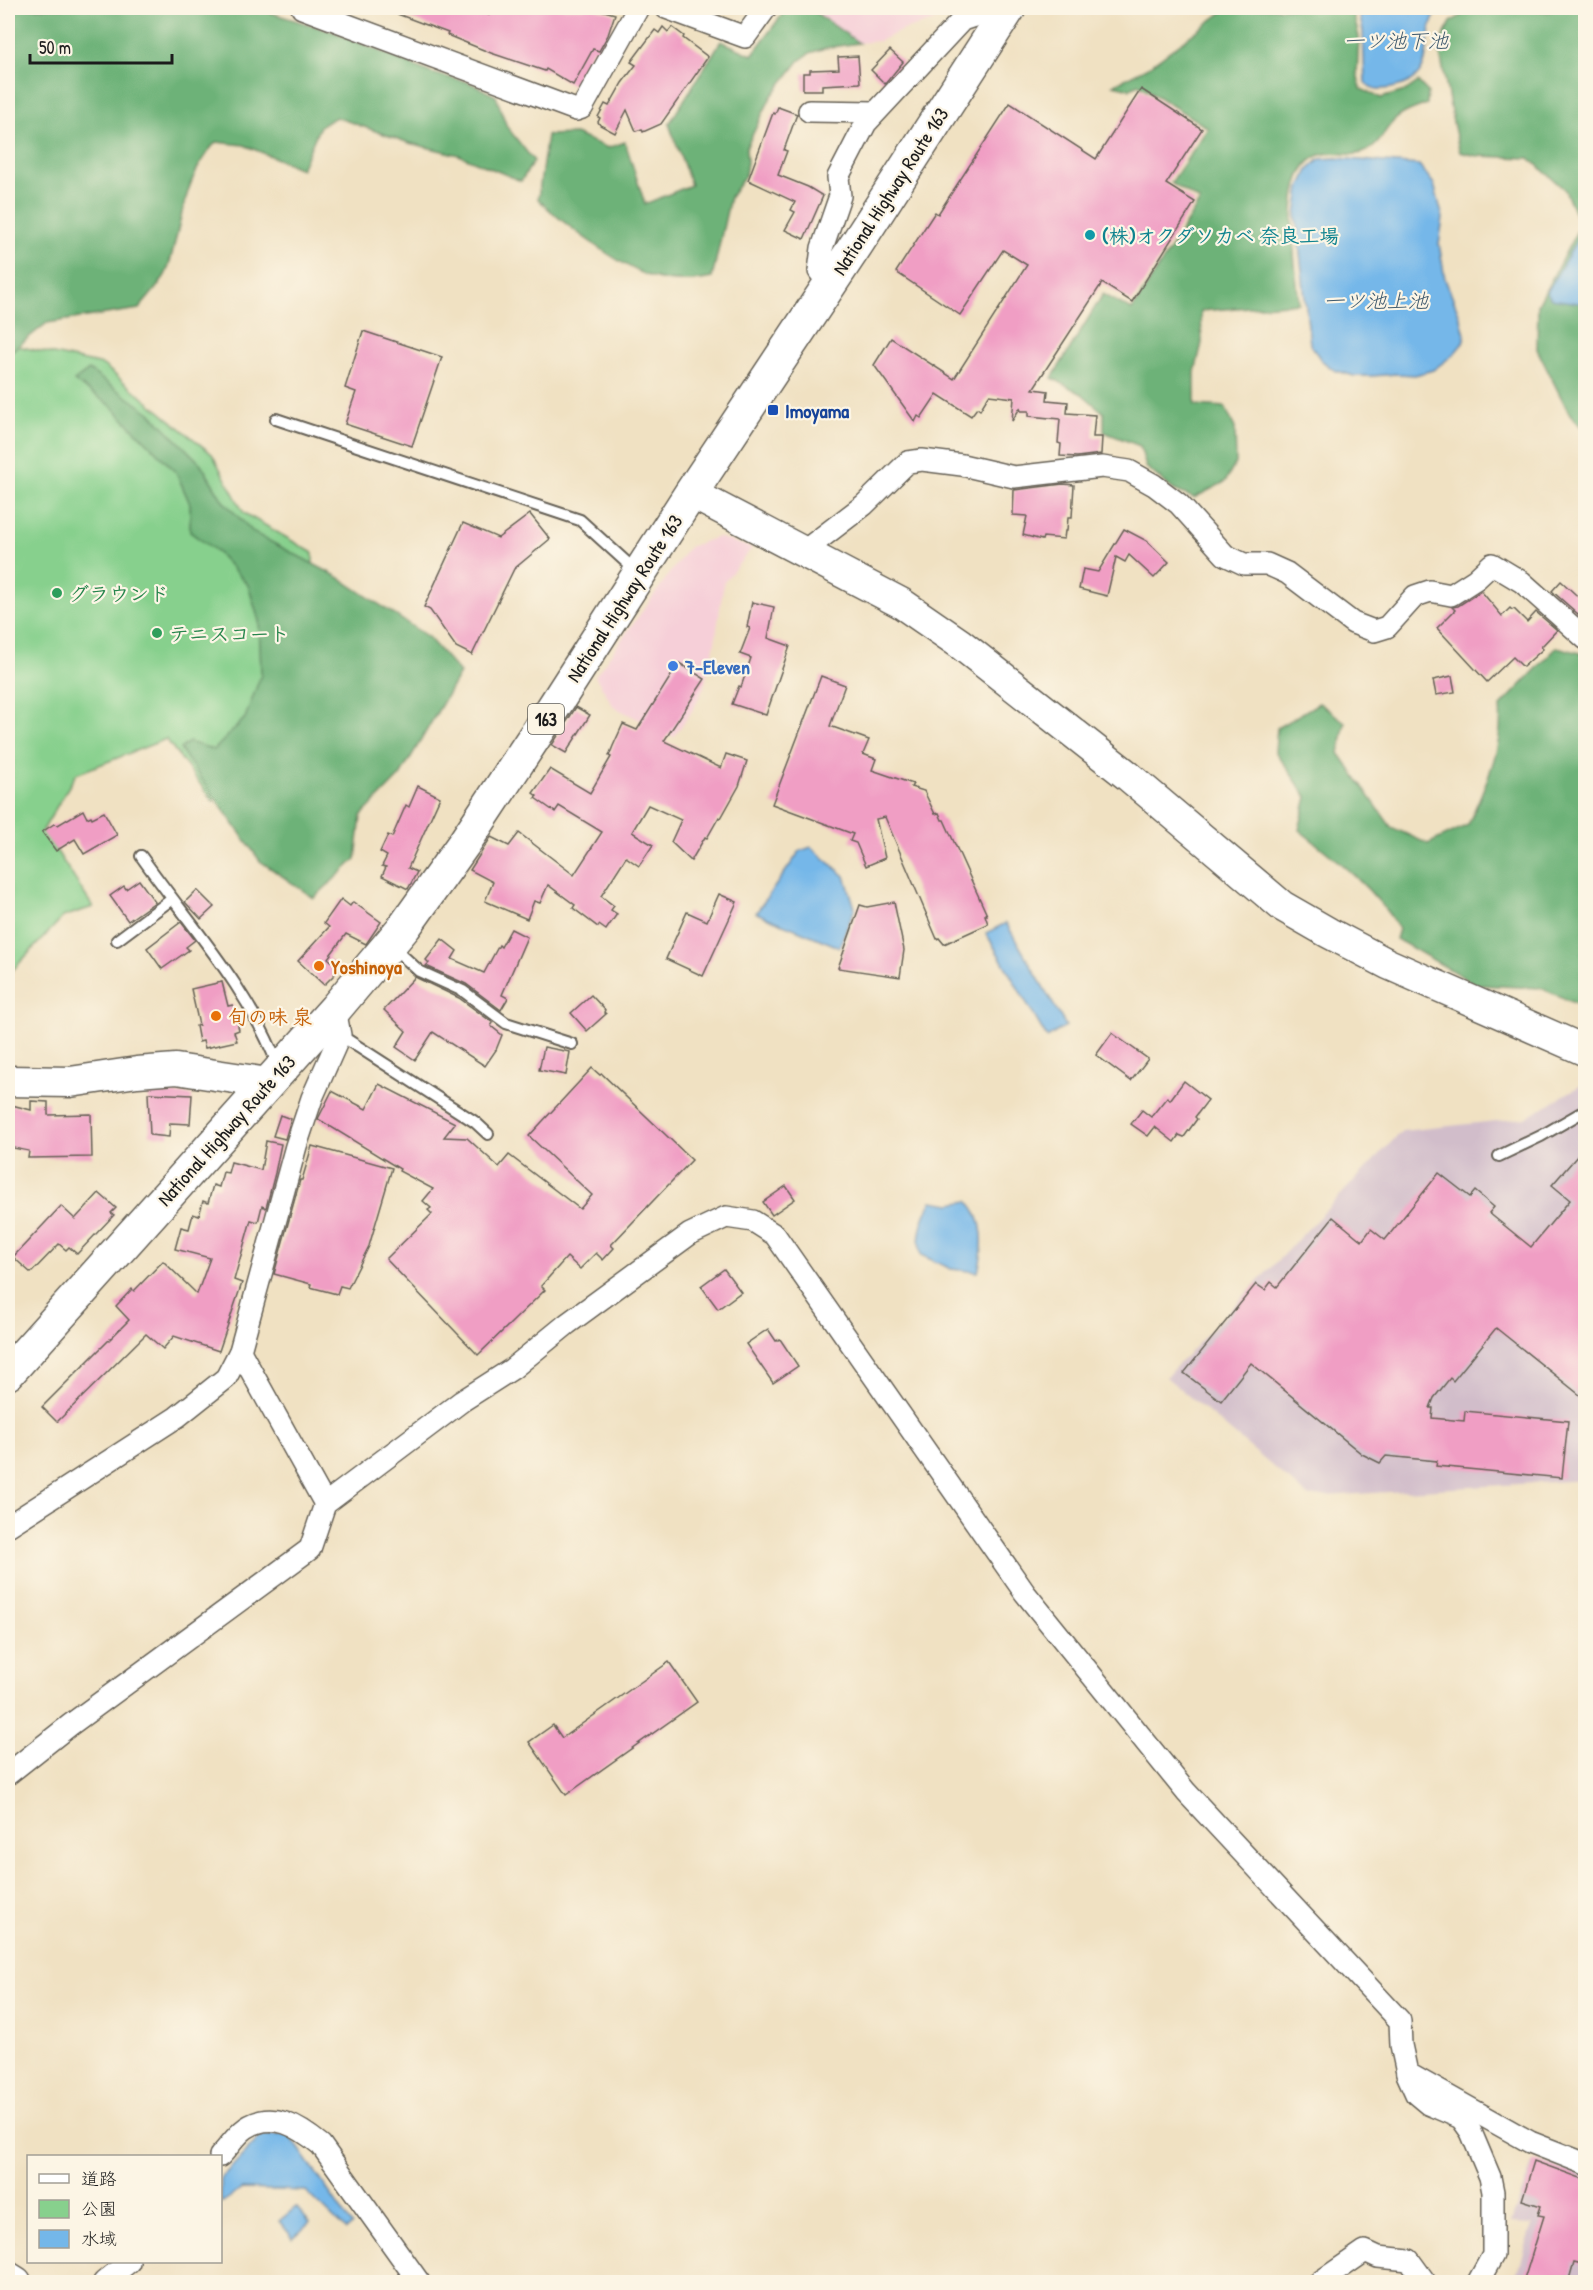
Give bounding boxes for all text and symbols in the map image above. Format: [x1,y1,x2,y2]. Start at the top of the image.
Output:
water label: 一ツ池下池 [1344,26,1449,55]
scale bar [30,27,172,65]
text: 50 m [39,35,71,60]
street label: National Highway Route 163 [826,102,954,280]
place label: (株)オクダソカベ 奈良工場 [1102,222,1339,249]
marker: (株)オクダソカベ 奈良工場 [1083,228,1097,242]
water label: 一ツ池上池 [1324,286,1429,315]
place label: Imoyama [785,397,849,425]
marker: Imoyama [766,403,780,417]
street label: National Highway Route 163 [560,509,688,687]
place label: グラウンド [69,580,169,607]
marker: グラウンド [50,586,64,600]
place label: テニスコート [169,620,289,647]
marker: テニスコート [150,626,164,640]
place label: 7-Eleven [684,653,750,680]
marker: 7-Eleven [666,659,680,673]
road number: 163 [528,704,564,734]
place label: Yoshinoya [331,953,402,981]
marker: Yoshinoya [312,959,326,973]
place label: 旬の味 泉 [228,1003,313,1030]
marker: 旬の味 泉 [209,1009,223,1023]
street label: National Highway Route 163 [151,1049,301,1211]
legend [27,2155,222,2263]
text: 道路 [81,2166,117,2191]
text: 公園 [81,2196,117,2221]
text: 水域 [81,2226,117,2251]

